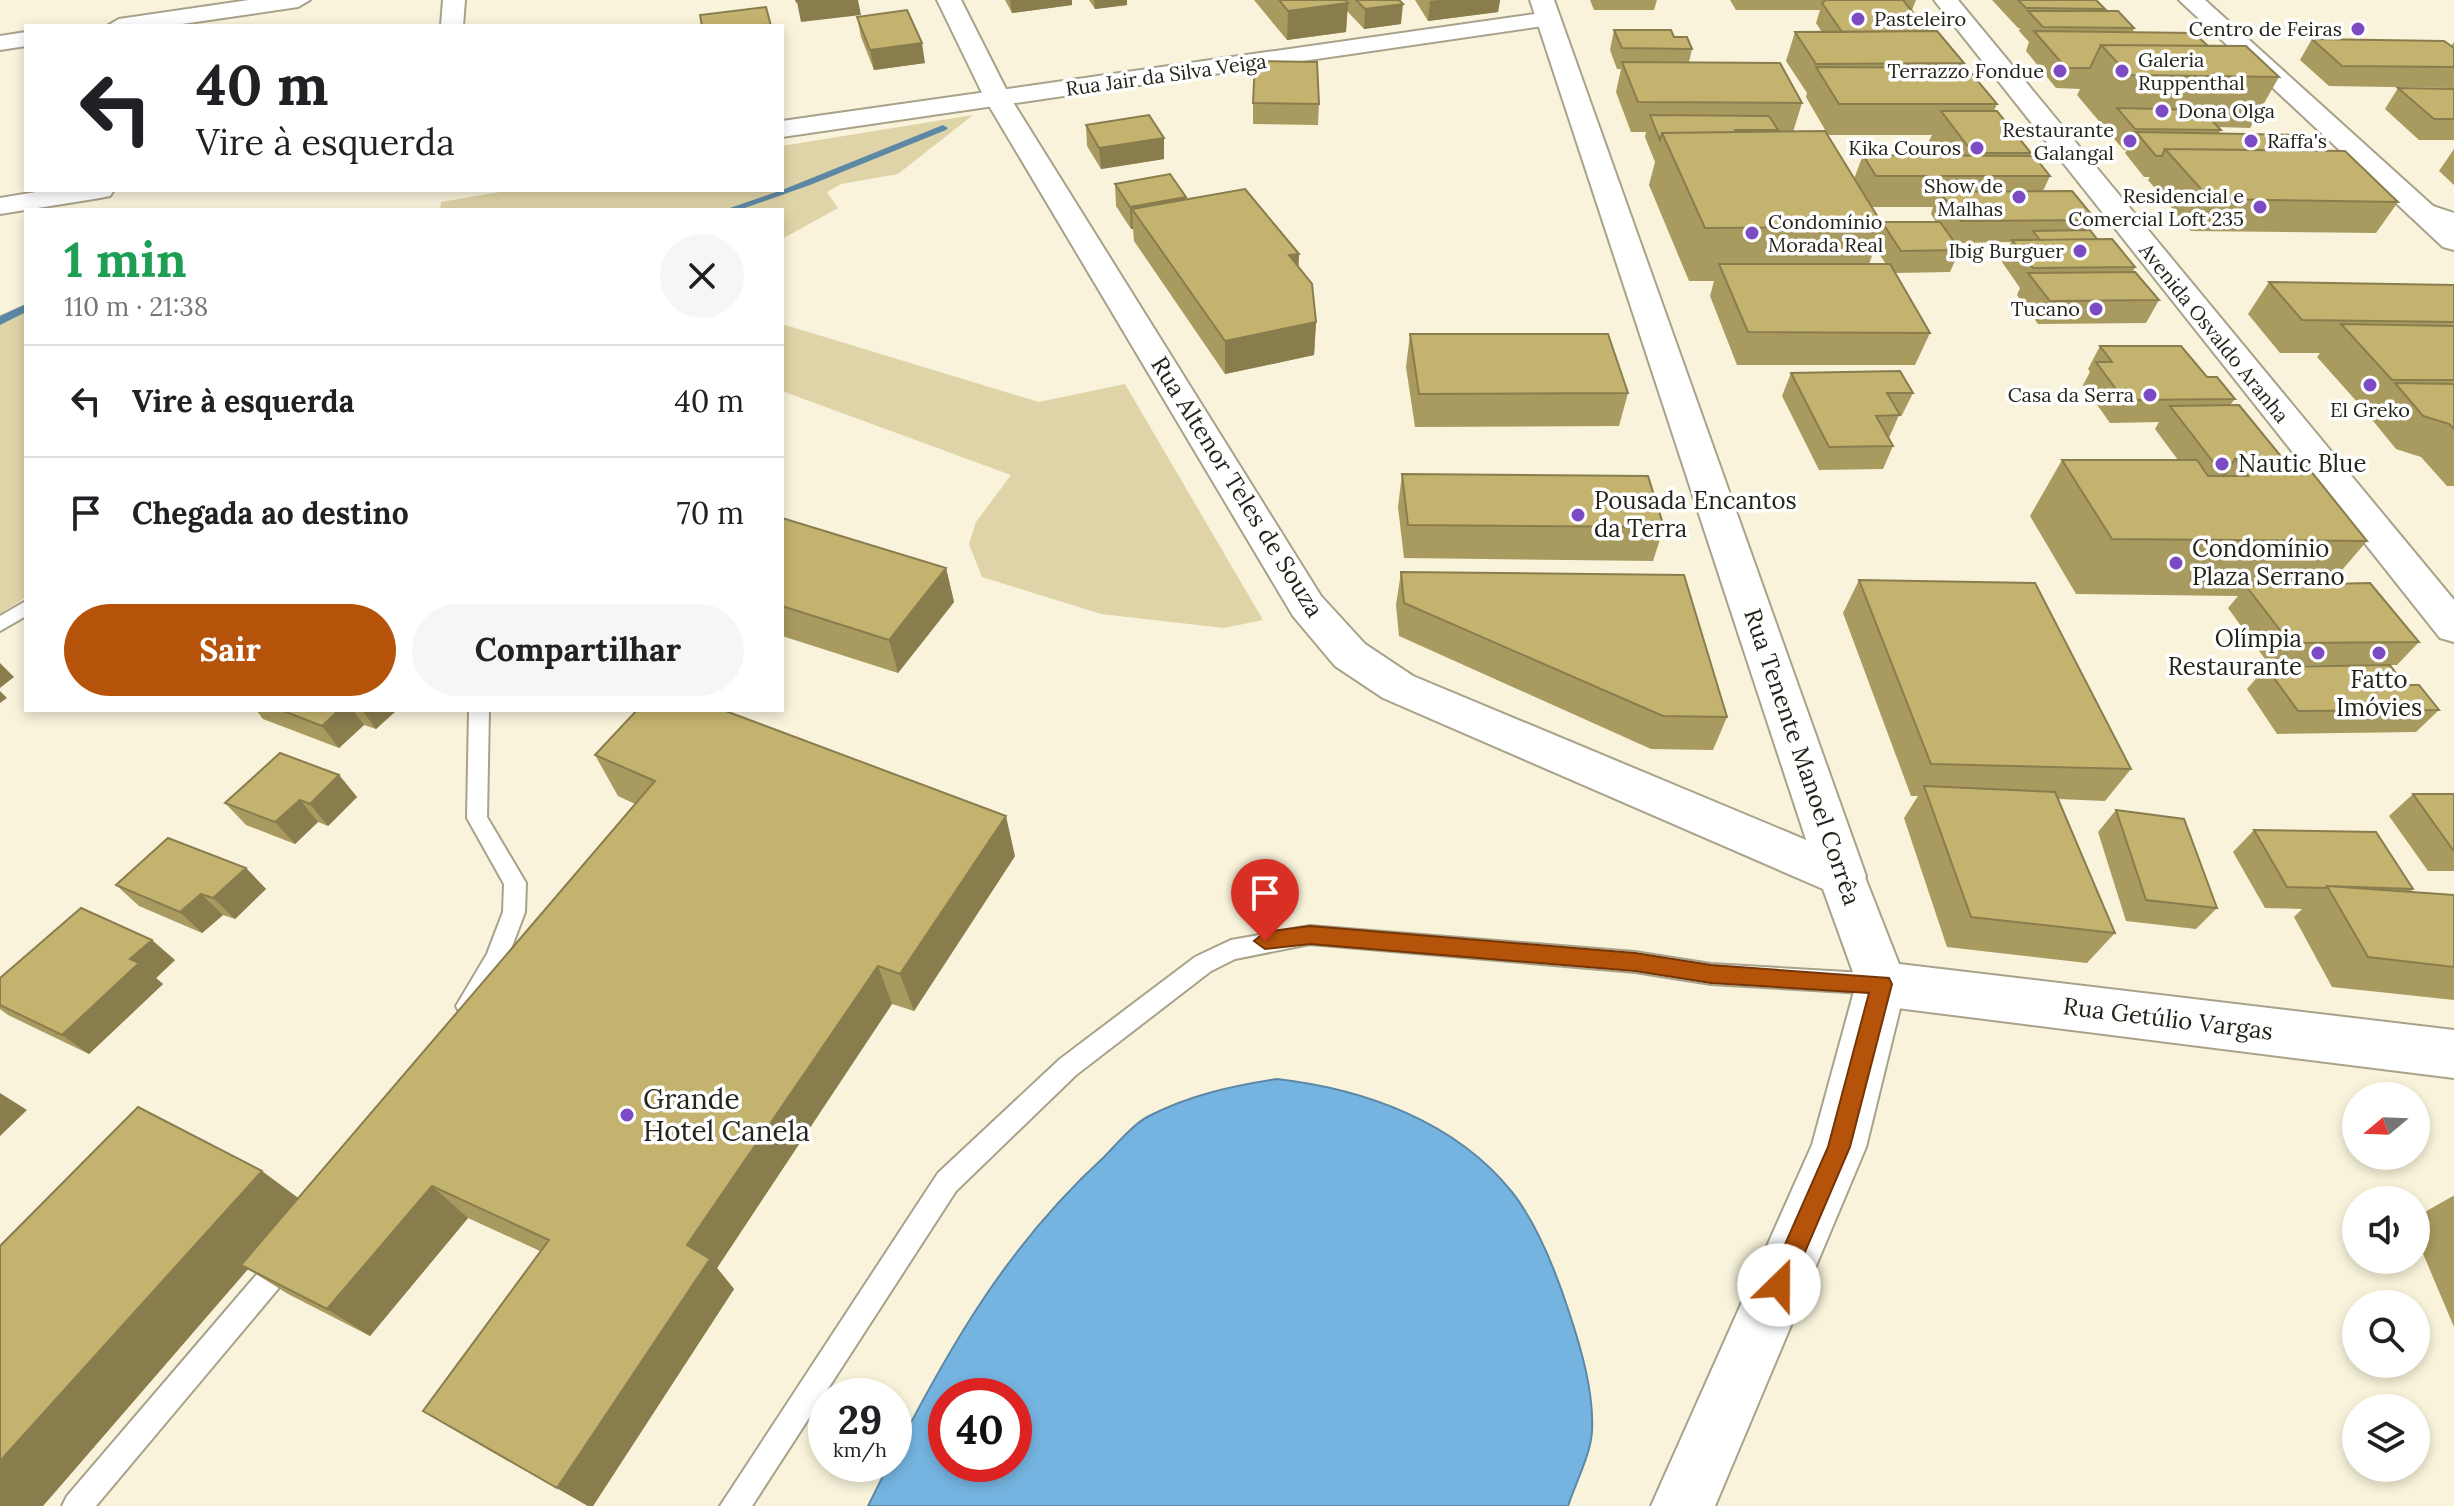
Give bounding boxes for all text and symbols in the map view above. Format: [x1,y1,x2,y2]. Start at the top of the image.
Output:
place label: Pasteleiro [1874,6,1966,31]
marker: Pasteleiro [1849,10,1867,28]
place label: Centro de Feiras [2189,16,2342,41]
marker: Centro de Feiras [2349,20,2367,38]
place label: Galeria Ruppenthal [2138,47,2245,95]
street label: Rua Jair da Silva Veiga [1064,48,1268,101]
text: 40 m [196,49,329,120]
icon: left [64,56,168,160]
place label: Terrazzo Fondue [1887,58,2044,83]
marker: Terrazzo Fondue [2051,62,2069,80]
marker: Galeria Ruppenthal [2113,62,2131,80]
place label: Dona Olga [2178,98,2275,123]
marker: Dona Olga [2153,102,2171,120]
place label: Restaurante Galangal [2002,117,2114,165]
text: Vire à esquerda [196,119,455,165]
place label: Raffa's [2267,128,2327,153]
marker: Restaurante Galangal [2121,132,2139,150]
marker: Raffa's [2242,132,2260,150]
place label: Kika Couros [1848,135,1961,160]
marker: Kika Couros [1968,139,1986,157]
place label: Show de Malhas [1924,173,2003,221]
place label: Residencial e Comercial Loft 235 [2068,183,2244,231]
marker: Show de Malhas [2010,188,2028,206]
marker: Residencial e Comercial Loft 235 [2251,198,2269,216]
place label: Condomínio Morada Real [1768,209,1883,257]
marker: Condomínio Morada Real [1743,224,1761,242]
text: 1 min [64,229,187,290]
button: close [660,234,744,318]
street label: Avenida Osvaldo Aranha [2134,237,2295,428]
place label: Ibig Burguer [1948,238,2064,263]
marker: Ibig Burguer [2071,242,2089,260]
text: 110 m · 21:38 [64,290,208,323]
place label: Tucano [2011,296,2080,321]
marker: Tucano [2087,300,2105,318]
street label: Rua Altenor Teles de Souza [1144,351,1331,623]
marker: El Greko [2361,376,2379,394]
icon: left [64,379,108,423]
text: Vire à esquerda [132,382,354,420]
text: 40 m [674,382,744,420]
place label: Casa da Serra [2008,382,2134,407]
marker: Casa da Serra [2141,386,2159,404]
place label: El Greko [2330,397,2410,422]
place label: Nautic Blue [2238,448,2366,479]
marker: Nautic Blue [2213,455,2231,473]
place label: Pousada Encantos da Terra [1594,485,1797,544]
icon: arrive [64,491,108,535]
text: Chegada ao destino [132,494,409,532]
text: 70 m [677,494,744,532]
marker: Pousada Encantos da Terra [1569,506,1587,524]
place label: Condomínio Plaza Serrano [2192,533,2345,592]
marker: Condomínio Plaza Serrano [2167,554,2185,572]
button: Sair [64,604,396,696]
button: Compartilhar [412,604,744,696]
street label: Rua Tenente Manoel Corrêa [1737,605,1868,909]
place label: Olímpia Restaurante [2168,623,2302,682]
marker: Olímpia Restaurante [2309,644,2327,662]
marker: Fatto Imóvies [2370,644,2388,662]
place label: Fatto Imóvies [2336,664,2422,723]
pin [1231,859,1299,941]
icon: arrive [1243,871,1287,915]
street label: Rua Getúlio Vargas [2061,990,2275,1047]
place label: Grande Hotel Canela [643,1081,810,1149]
north arrow [2342,1082,2430,1170]
map controls [2342,1082,2430,1482]
marker: Grande Hotel Canela [618,1106,636,1124]
button: sound [2342,1186,2430,1274]
position arrow [1737,1243,1821,1327]
button: search [2342,1290,2430,1378]
speed limit sign: 40 [928,1378,1032,1482]
text: 29 [838,1394,882,1445]
button: layers [2342,1394,2430,1482]
text: km/h [833,1437,887,1462]

